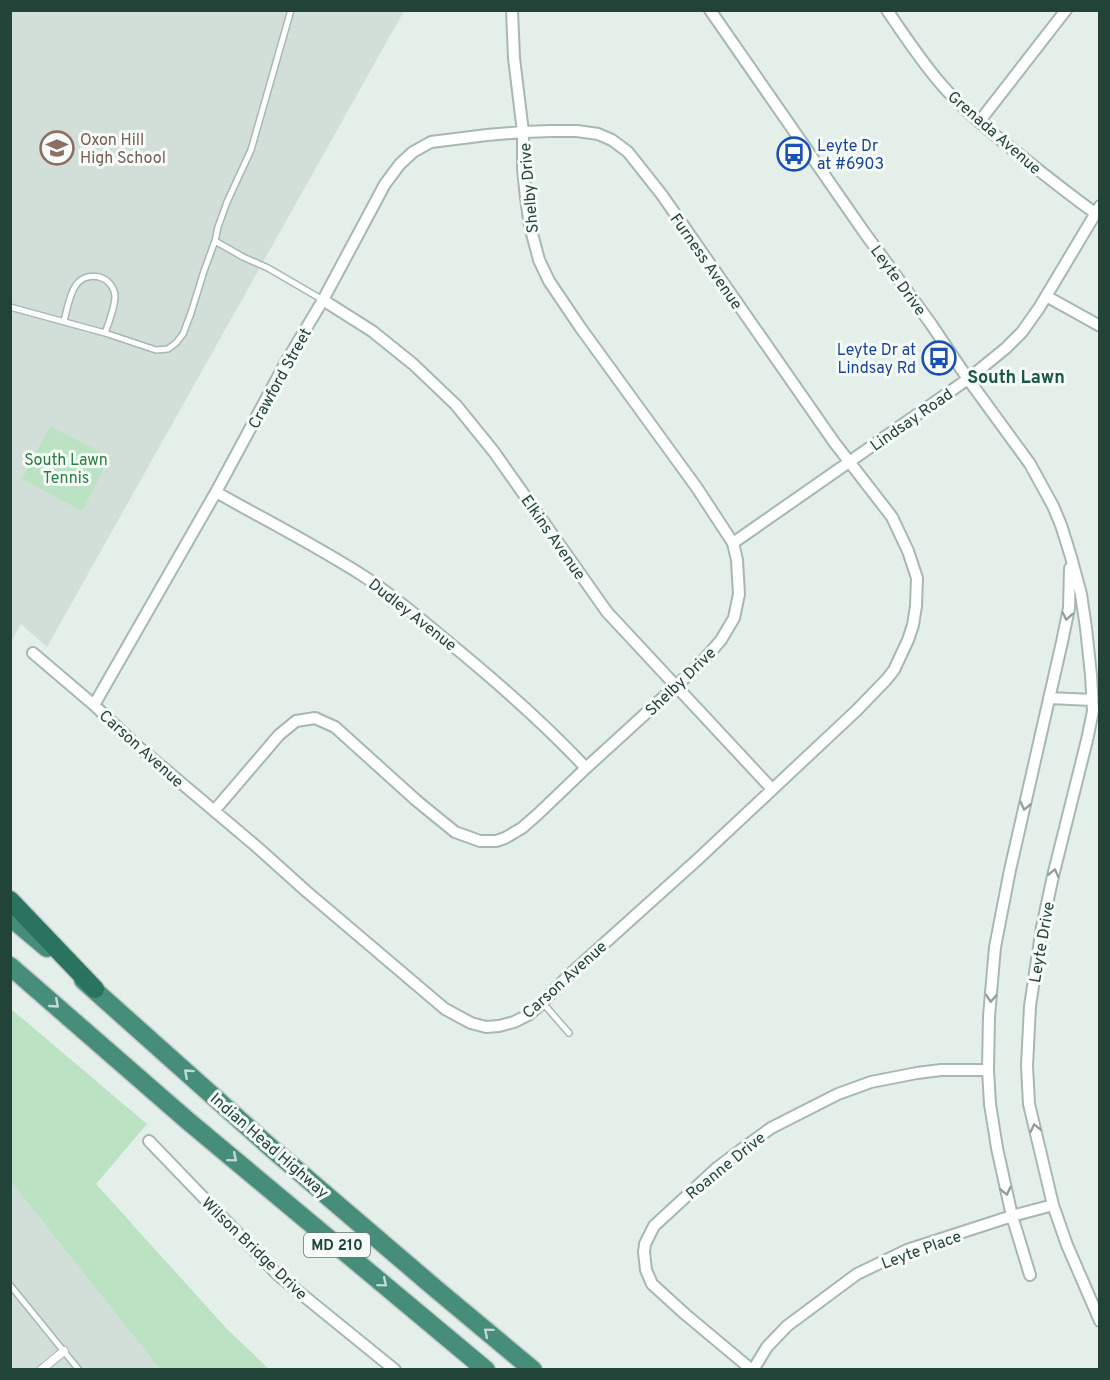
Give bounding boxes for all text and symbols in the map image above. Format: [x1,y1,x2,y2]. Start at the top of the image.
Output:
street label: Grenada Avenue [943,87,1045,180]
school or university icon: Oxon Hill High School [39,130,75,166]
place label: Oxon Hill High School [80,131,166,169]
bus stop icon: Leyte Dr at #6903 [776,136,812,172]
place label: Leyte Dr at #6903 [817,137,884,175]
street label: Shelby Drive [516,142,544,234]
street label: Furness Avenue [665,210,746,314]
street label: Leyte Drive [865,242,930,320]
street label: Crawford Street [245,325,317,433]
bus stop icon: Leyte Dr at Lindsay Rd [921,340,957,376]
place label: Leyte Dr at Lindsay Rd [837,341,916,379]
district label: South Lawn [967,367,1065,390]
street label: Lindsay Road [867,385,957,456]
park label: South Lawn Tennis [24,451,108,489]
street label: Elkins Avenue [516,492,589,585]
street label: Dudley Avenue [364,575,460,656]
one-way arrow [1061,610,1074,620]
street label: Shelby Drive [642,644,721,721]
street label: Carson Avenue [94,706,187,793]
one-way arrow [1019,801,1032,811]
one-way arrow [1047,868,1060,878]
street label: Leyte Drive [1026,900,1060,984]
street label: Carson Avenue [519,937,612,1024]
one-way arrow [984,993,997,1002]
one-way arrow [48,997,59,1008]
one-way arrow [184,1069,195,1080]
street label: Indian Head Highway [205,1090,332,1203]
one-way arrow [1029,1123,1042,1133]
street label: Roanne Drive [682,1128,770,1205]
one-way arrow [226,1151,237,1162]
one-way arrow [999,1186,1012,1196]
street label: Wilson Bridge Drive [196,1194,311,1305]
street label: Leyte Place [879,1227,964,1275]
road number: MD 210 [304,1233,370,1257]
one-way arrow [376,1276,387,1287]
one-way arrow [484,1329,495,1340]

